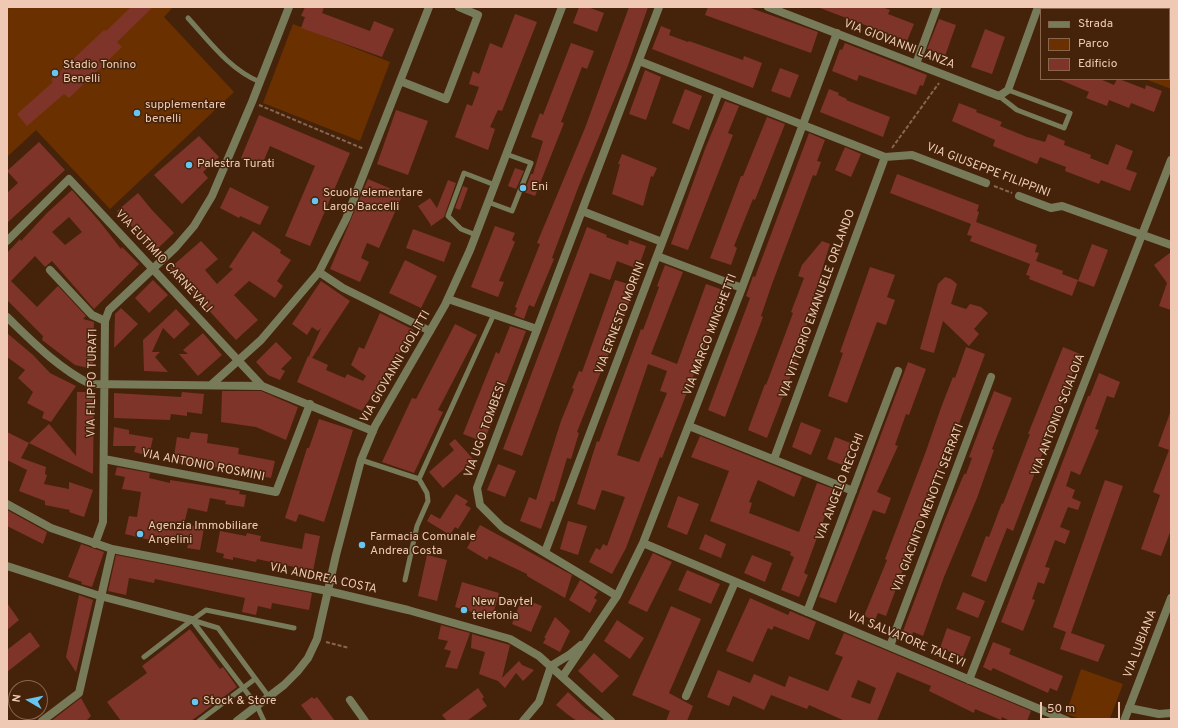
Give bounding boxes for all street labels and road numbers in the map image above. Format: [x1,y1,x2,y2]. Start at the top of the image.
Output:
street label: VIA GIOVANNI LANZA [841,17,957,73]
street label: VIA GIUSEPPE FILIPPINI [924,141,1052,201]
street label: VIA EUTIMIO CARNEVALI [111,207,215,317]
street label: VIA VITTORIO EMANUELE ORLANDO [777,207,859,401]
street label: VIA ERNESTO MORINI [593,260,649,376]
street label: VIA MARCO MINGHETTI [681,272,741,398]
street label: VIA GIOVANNI GIOLITTI [358,308,434,426]
street label: VIA FILIPPO TURATI [85,328,101,438]
street label: VIA ANTONIO SCIALOIA [1029,352,1089,478]
street label: VIA UGO TOMBESI [462,380,510,480]
street label: VIA GIACINTO MENOTTI SERRATI [890,422,968,594]
street label: VIA ANGELO RECCHI [814,431,868,543]
street label: VIA ANTONIO ROSMINI [140,447,266,485]
street label: VIA ANDREA COSTA [268,561,378,597]
street label: VIA SALVATORE TALEVI [845,608,967,672]
street label: VIA LUBIANA [1121,608,1161,680]

